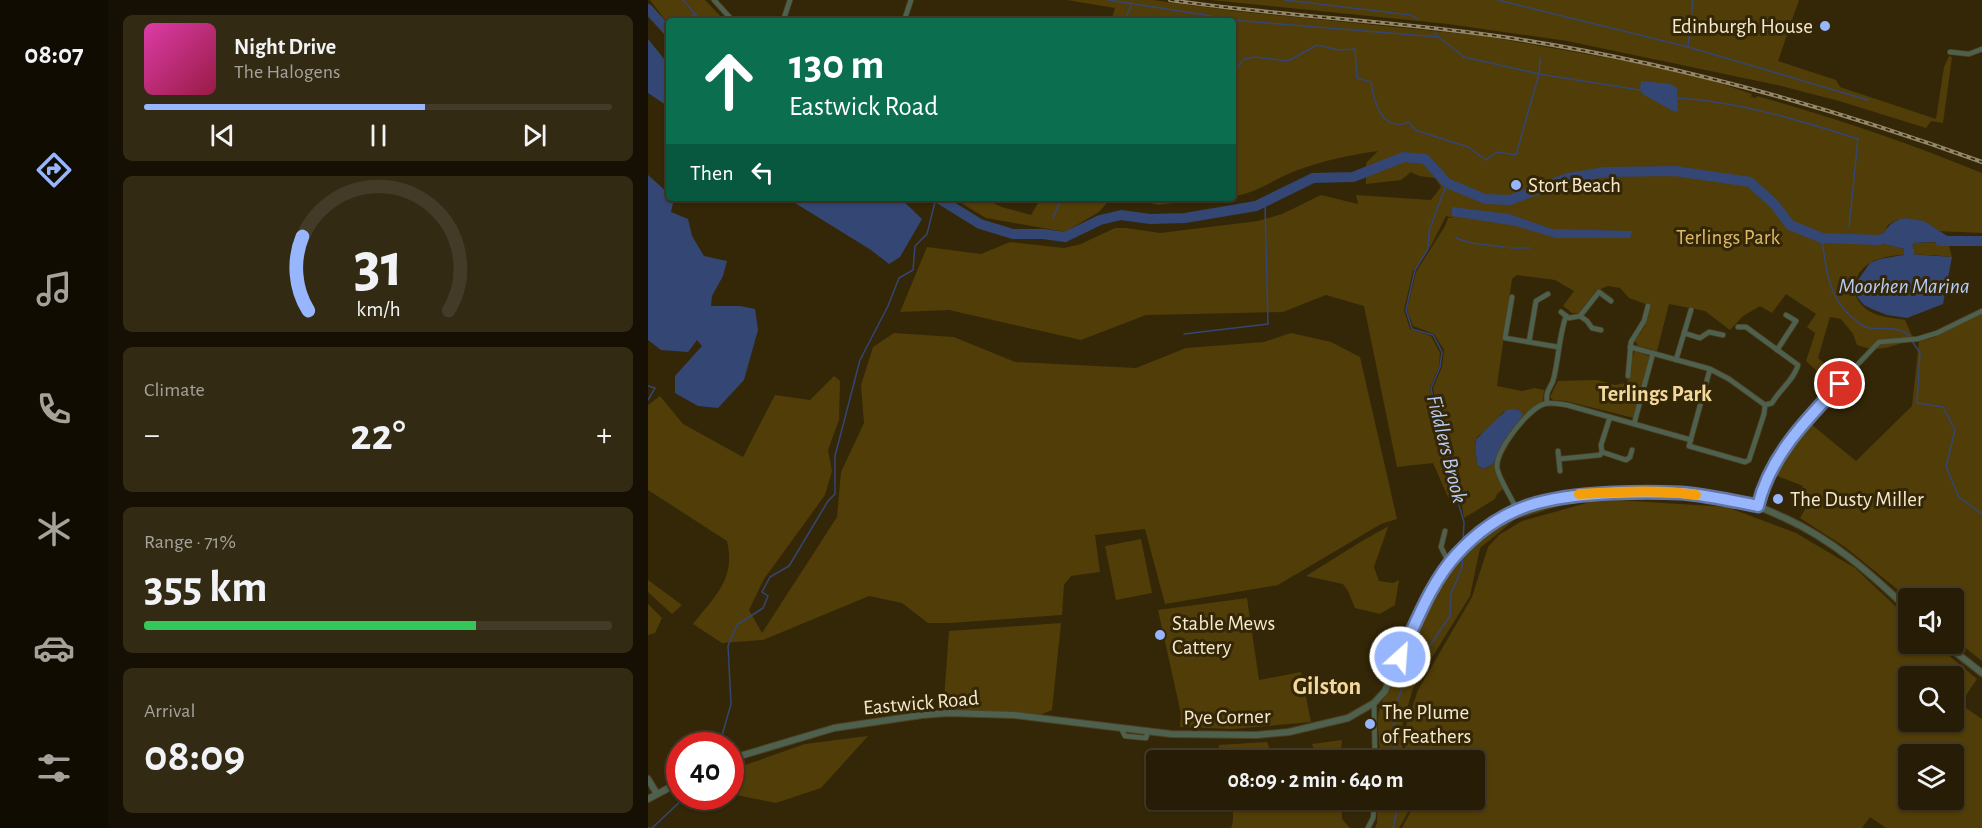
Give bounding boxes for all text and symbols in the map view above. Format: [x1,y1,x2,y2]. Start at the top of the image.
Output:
place label: Edinburgh House [1672,16,1813,37]
marker: Edinburgh House [1818,19,1832,33]
text: Night Drive [234,36,336,58]
text: 08:07 [24,41,84,68]
icon: ahead [690,42,768,120]
text: 130 m [789,44,884,86]
text: The Halogens [234,62,340,82]
text: Eastwick Road [789,93,938,120]
icon: previous [206,119,239,152]
icon: pause [362,119,395,152]
icon: next [518,119,551,152]
icon: directions [33,149,75,191]
icon: left [746,156,779,189]
text: Then [690,162,734,184]
place label: Stort Beach [1528,175,1621,196]
marker: Stort Beach [1509,178,1523,192]
park label: Terlings Park [1676,227,1781,248]
text: 31 [353,235,403,297]
icon: music [33,268,75,310]
water label: Moorhen Marina [1838,275,1970,297]
text: km/h [356,299,400,320]
pin [1814,358,1865,409]
icon: arrive [1823,367,1856,400]
text: Climate [144,380,205,400]
district label: Terlings Park [1598,383,1712,405]
icon: phone [33,388,75,430]
water label: Fiddlers Brook [1423,393,1471,505]
text: 22° [350,413,406,458]
text: − [144,419,160,452]
text: + [596,419,612,452]
place label: The Dusty Miller [1790,489,1924,510]
marker: The Dusty Miller [1771,492,1785,506]
icon: climate [33,508,75,550]
text: Range · 71% [144,532,236,552]
text: 355 km [144,565,268,610]
map controls [1898,588,1964,810]
button: sound [1898,588,1964,654]
place label: Stable Mews Cattery [1172,613,1275,658]
position arrow [1368,625,1432,689]
icon: car [33,627,75,669]
marker: Stable Mews Cattery [1153,628,1167,642]
button: search [1898,666,1964,732]
district label: Gilston [1293,675,1361,699]
street label: Eastwick Road [862,687,980,719]
text: Arrival [144,701,195,721]
place label: The Plume of Feathers [1382,702,1471,747]
street label: Pye Corner [1183,706,1271,728]
marker: The Plume of Feathers [1363,717,1377,731]
speed limit sign: 40 [666,732,744,810]
text: 08:09 [144,734,245,779]
button: layers [1898,744,1964,810]
icon: filters [33,747,75,789]
text: 08:09 · 2 min · 640 m [1228,769,1403,791]

